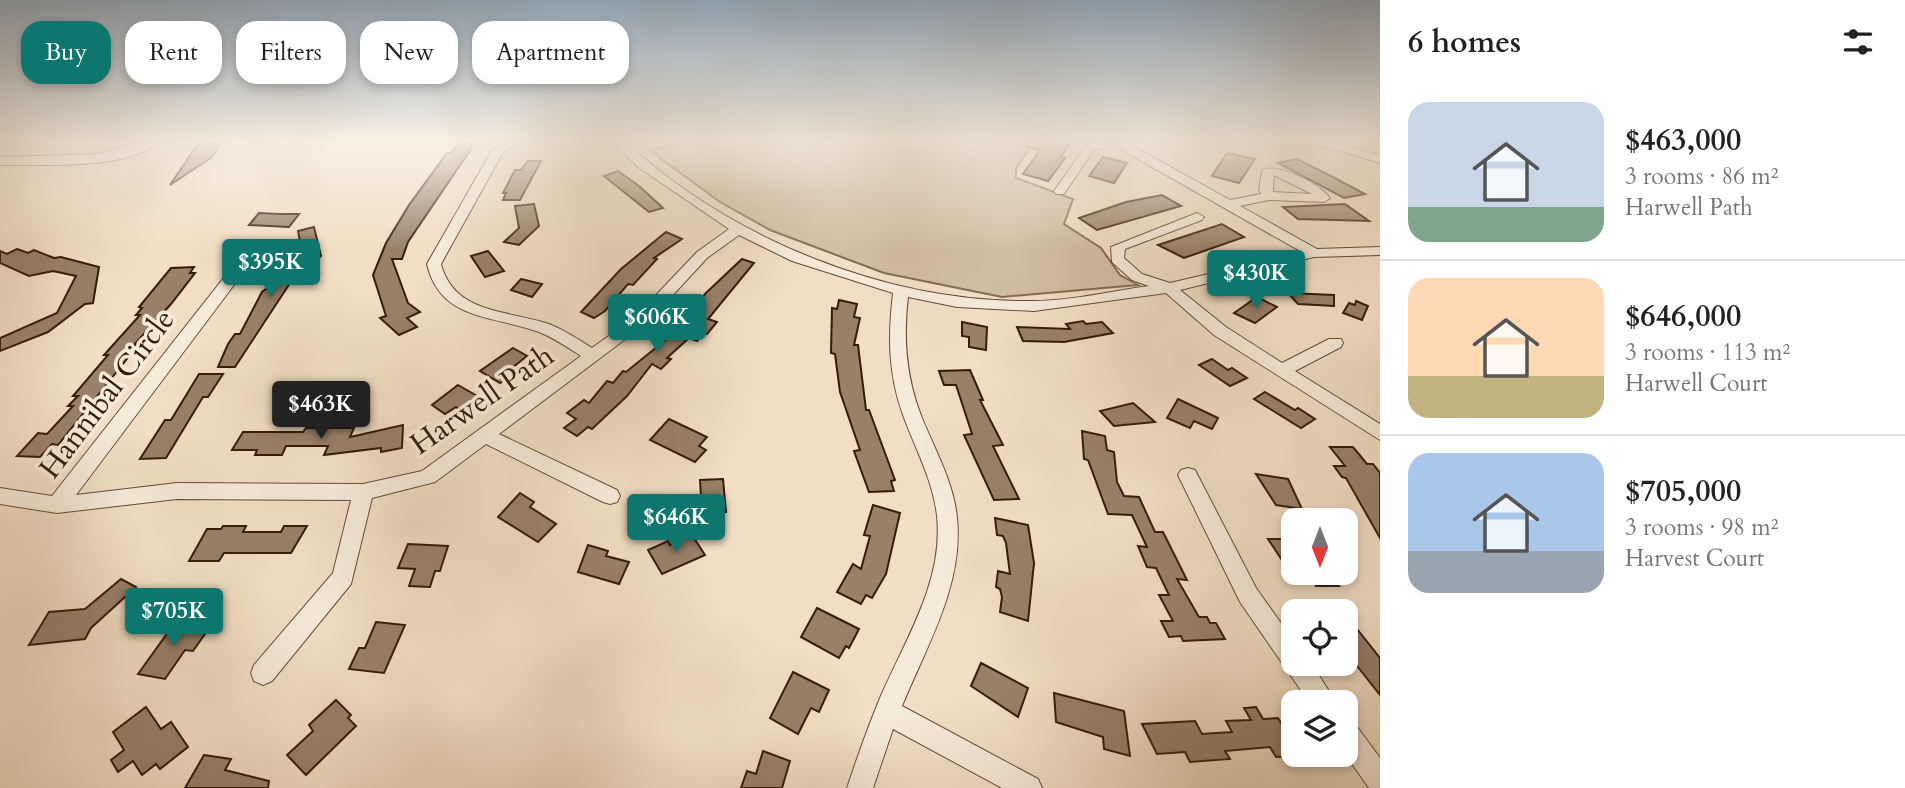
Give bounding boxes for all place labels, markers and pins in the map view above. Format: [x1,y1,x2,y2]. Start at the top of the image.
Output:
pin: $395K [222,240,320,299]
pin: $430K [1207,250,1305,310]
pin: $606K [608,294,706,354]
pin: $463K [272,382,370,441]
pin: $646K [627,494,725,554]
pin: $705K [125,588,223,648]

